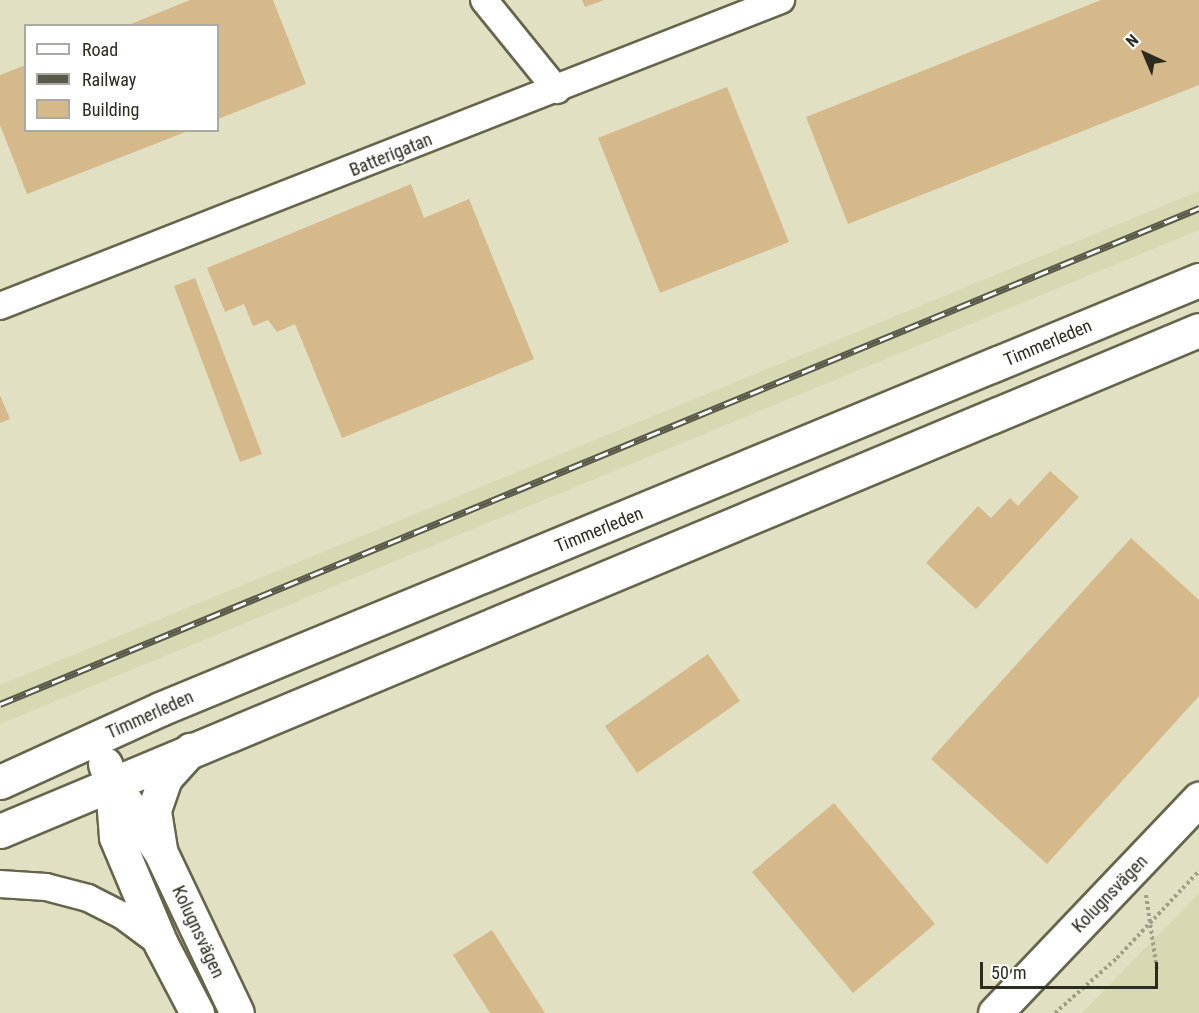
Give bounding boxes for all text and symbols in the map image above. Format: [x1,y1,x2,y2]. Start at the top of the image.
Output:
legend [24,24,219,132]
north arrow [1115,24,1175,84]
text: N [1122,30,1142,51]
text: Road [82,39,118,60]
text: Railway [82,69,136,90]
text: Building [82,99,139,120]
street label: Batterigatan [346,129,436,181]
street label: Timmerleden [1001,315,1095,371]
street label: Timmerleden [552,503,646,557]
street label: Timmerleden [103,686,197,744]
street label: Kolugnsvägen [1068,851,1152,937]
street label: Kolugnsvägen [167,882,229,982]
scale bar [983,950,1162,988]
text: 50 m [991,962,1026,983]

